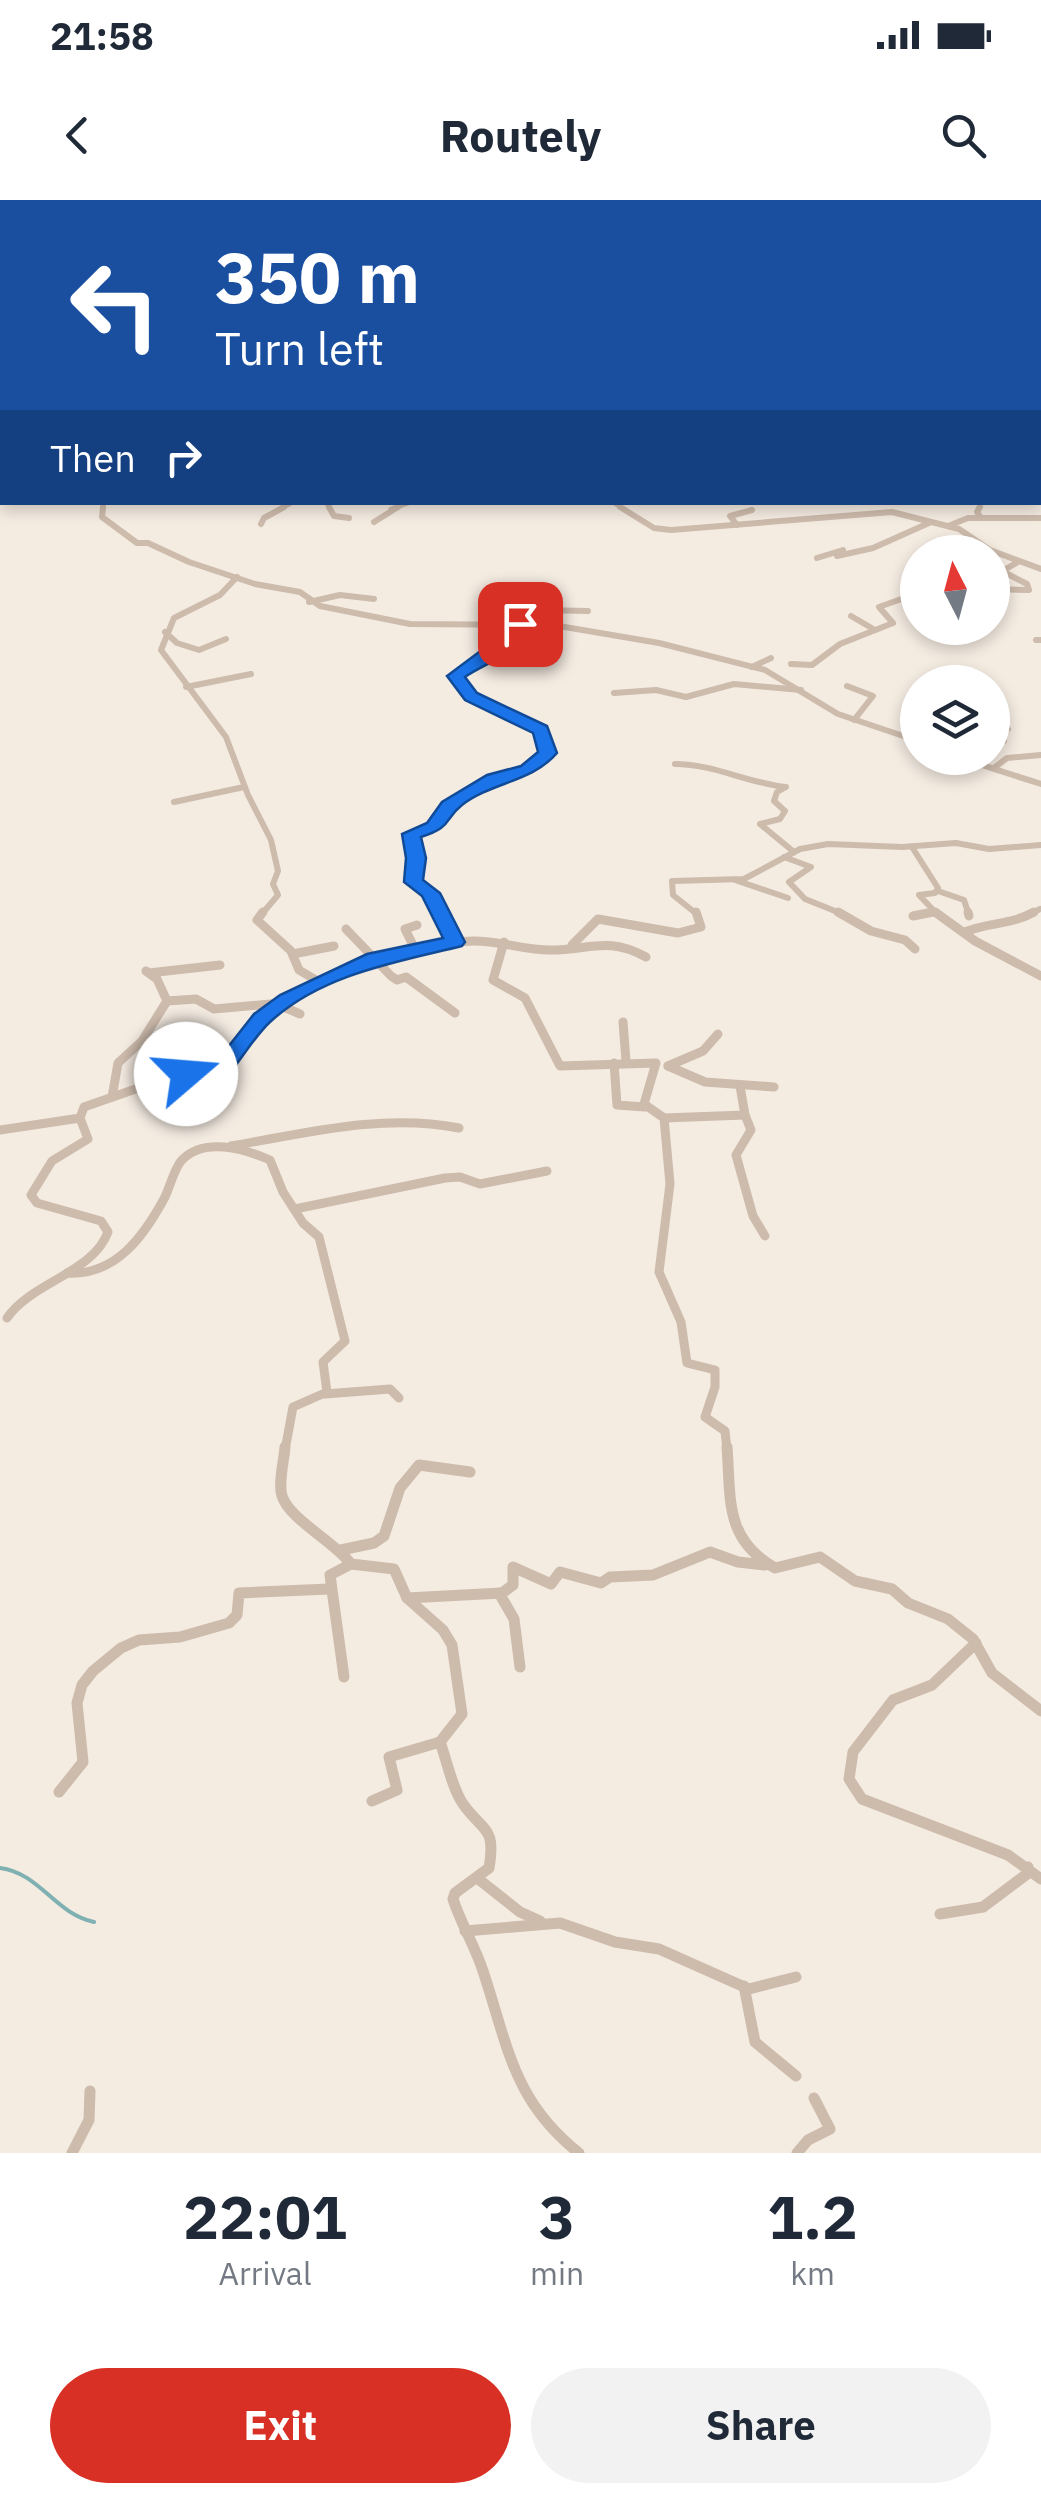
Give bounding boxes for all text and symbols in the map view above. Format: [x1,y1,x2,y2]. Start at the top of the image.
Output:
text: 21:58 [50,11,154,60]
text: Routely [440,106,601,164]
icon: back [50,108,105,163]
icon: search [936,108,991,163]
text: 350 m [215,231,420,322]
icon: left [50,240,180,370]
text: Turn left [215,319,384,377]
icon: right [156,430,211,485]
text: Then [50,433,136,482]
north arrow [900,535,1010,645]
map controls [900,535,1010,775]
pin [478,582,563,667]
icon: arrive [493,597,548,652]
button: layers [900,665,1010,775]
position arrow [134,1022,238,1126]
text: 22:01 [183,2177,347,2256]
text: 3 [539,2177,575,2256]
text: 1.2 [767,2177,858,2256]
text: Arrival [218,2252,312,2294]
text: min [530,2252,584,2294]
text: km [790,2252,835,2294]
button: Exit [50,2368,511,2483]
button: Share [531,2368,991,2483]

